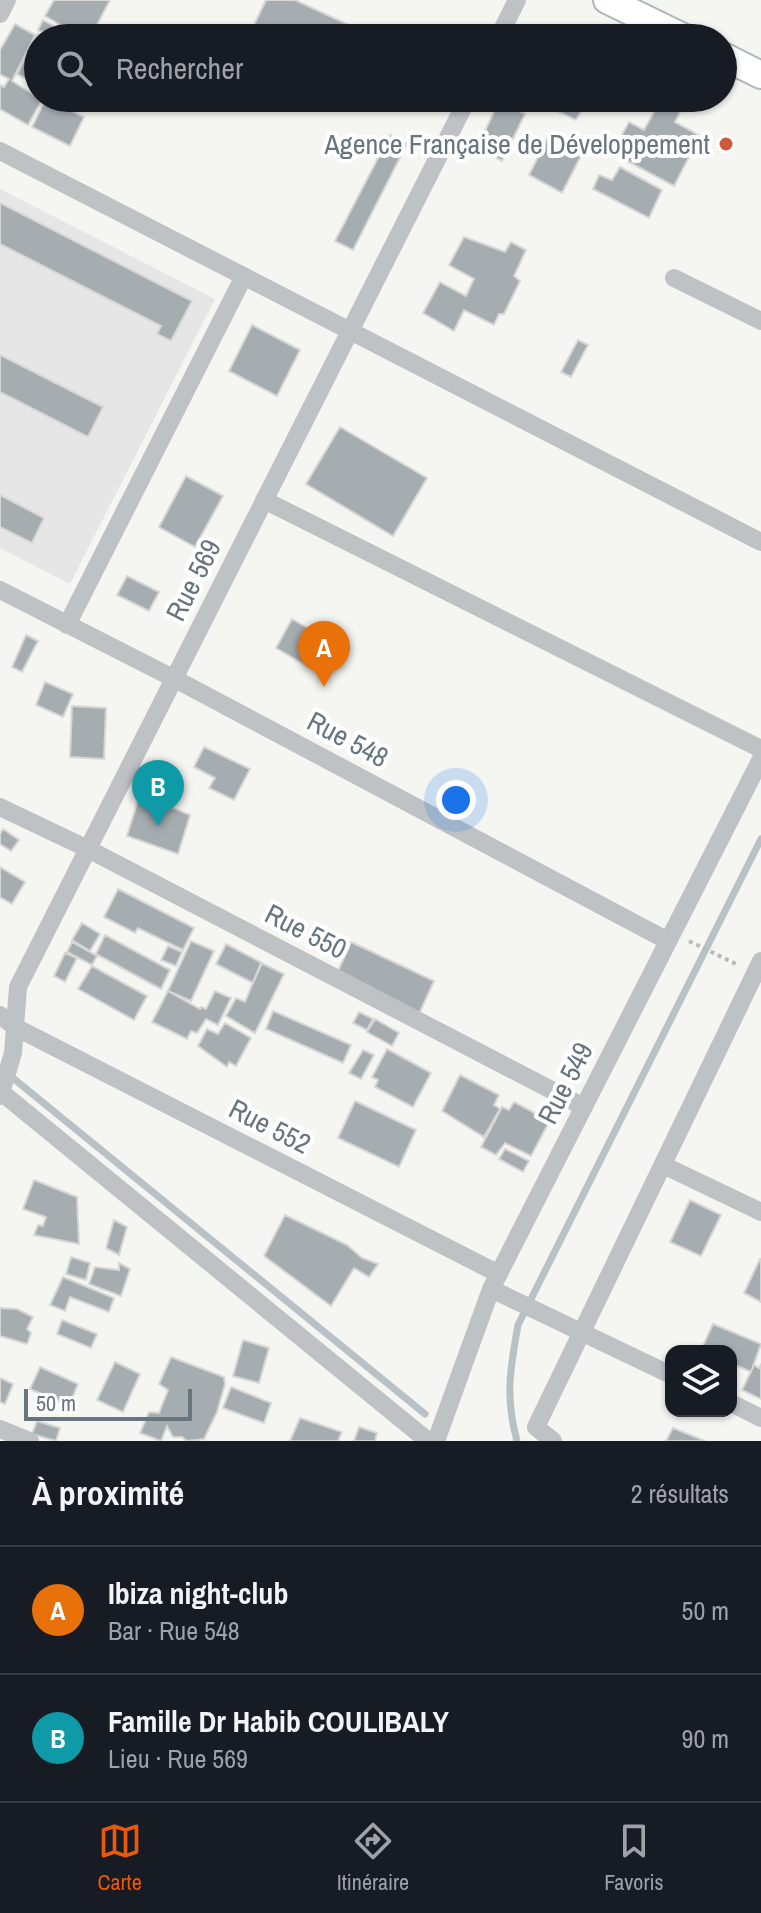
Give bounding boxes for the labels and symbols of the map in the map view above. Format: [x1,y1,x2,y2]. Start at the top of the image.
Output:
place label: Agence Française de Développement [324,125,710,163]
marker: Agence Française de Développement [717,135,735,153]
street label: Rue 569 [156,533,230,627]
pin: A [298,621,350,687]
street label: Rue 548 [301,702,395,776]
pin: B [132,760,184,826]
your location [436,780,476,820]
street label: Rue 550 [259,894,353,968]
street label: Rue 549 [528,1036,602,1130]
street label: Rue 552 [223,1089,317,1163]
scale bar [24,1385,192,1421]

